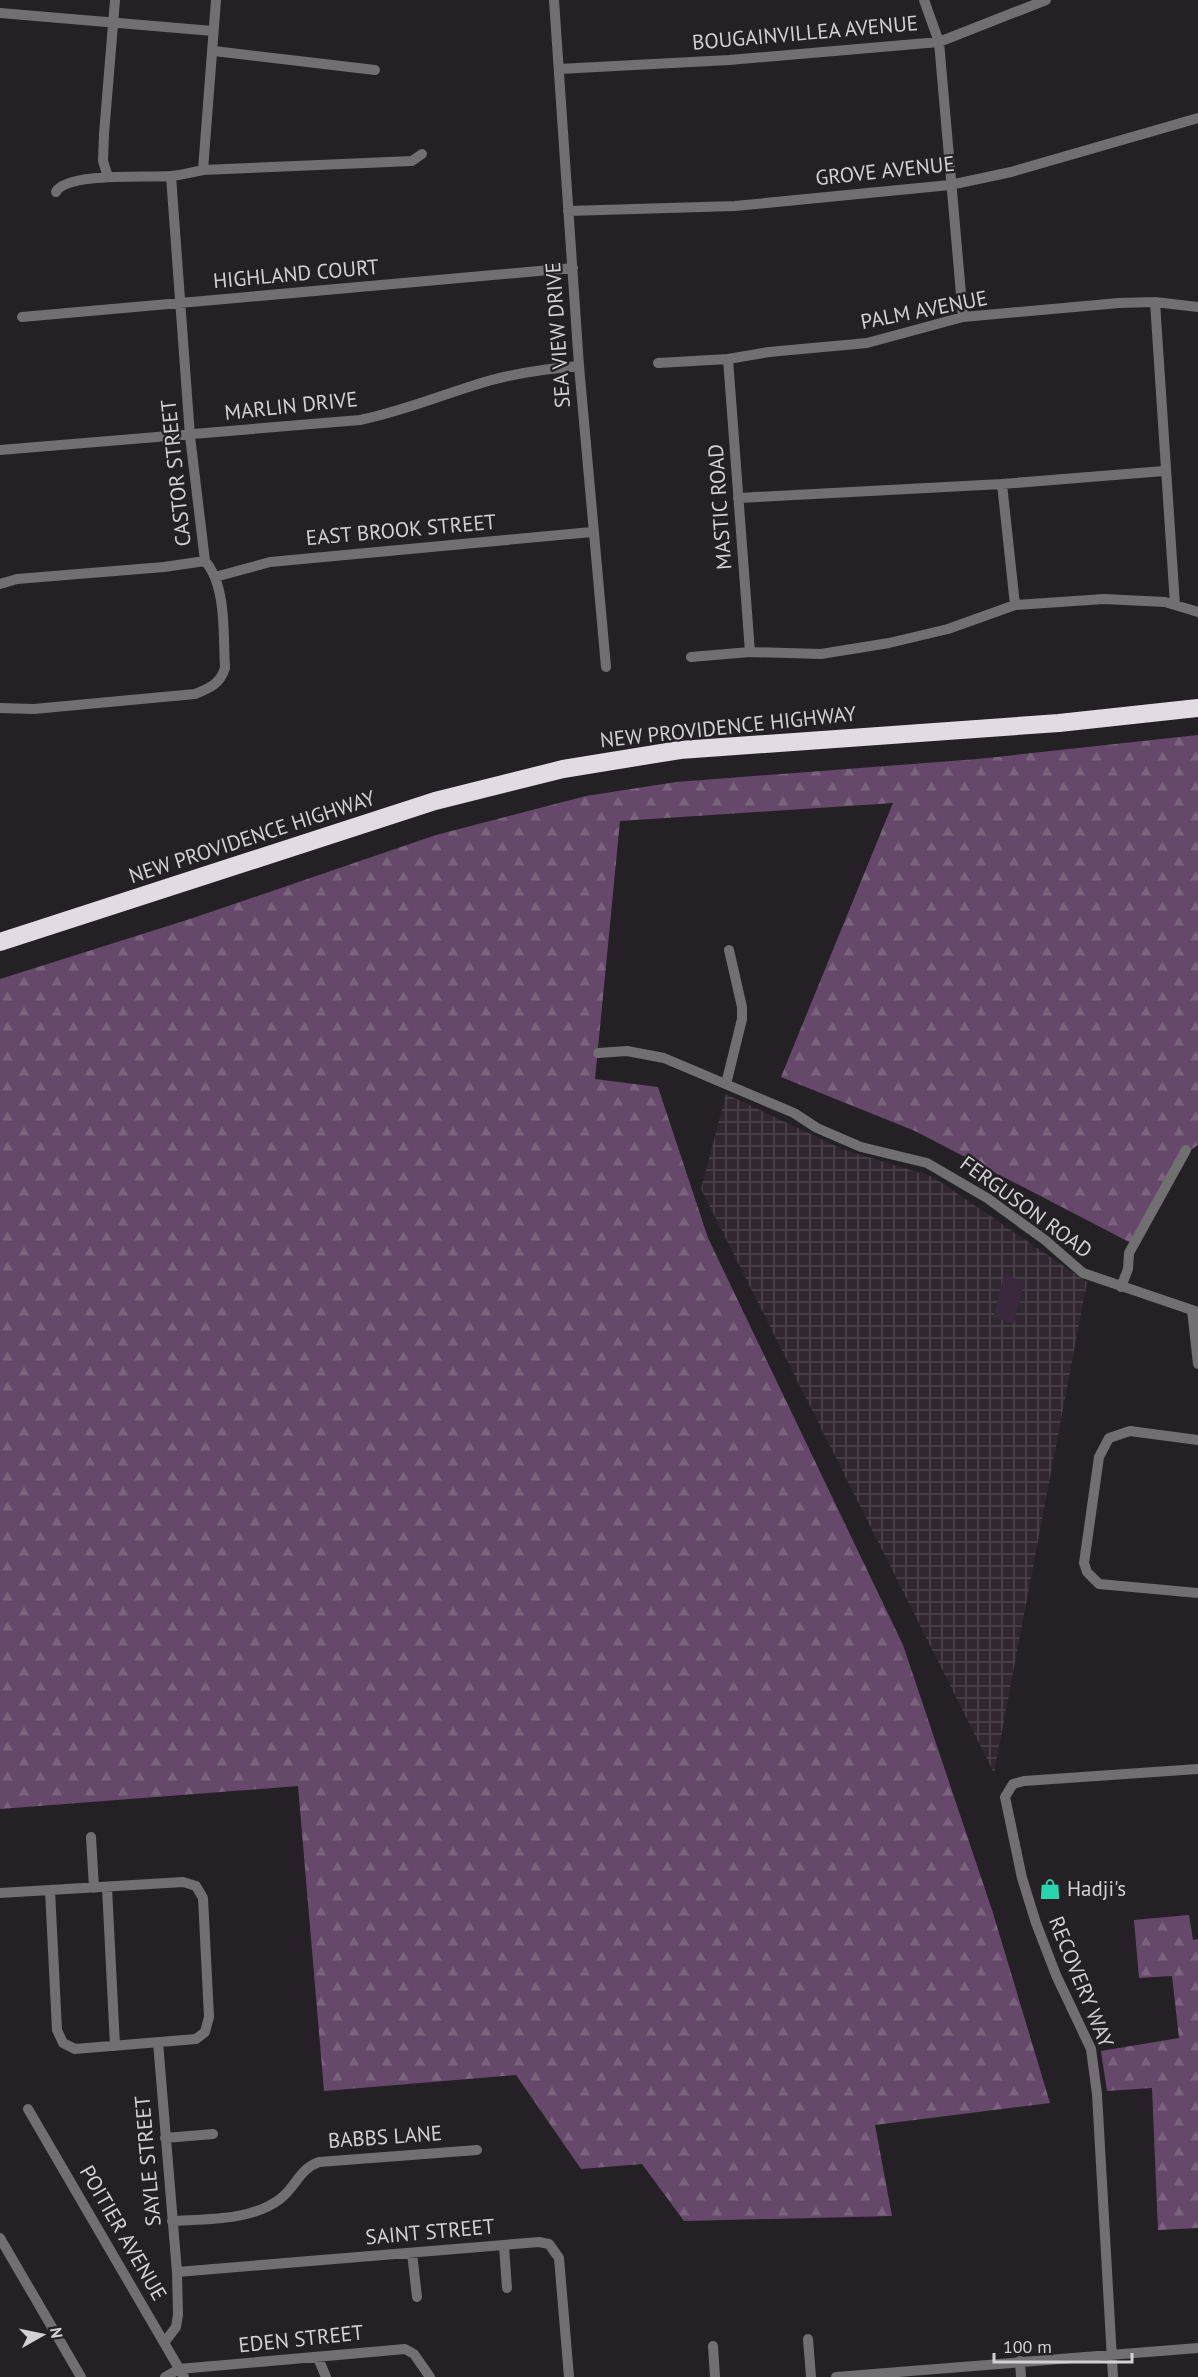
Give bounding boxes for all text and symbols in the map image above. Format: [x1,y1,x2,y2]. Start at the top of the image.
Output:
street label: BOUGAINVILLEA AVENUE [691,9,919,56]
street label: GROVE AVENUE [814,150,956,191]
street label: HIGHLAND COURT [212,253,380,294]
street label: SEA VIEW DRIVE [539,261,576,409]
street label: PALM AVENUE [858,284,990,335]
street label: MARLIN DRIVE [223,385,359,426]
street label: CASTOR STREET [154,398,197,548]
street label: MASTIC ROAD [702,443,737,571]
street label: EAST BROOK STREET [305,508,498,551]
street label: NEW PROVIDENCE HIGHWAY [598,700,858,753]
street label: NEW PROVIDENCE HIGHWAY [125,784,379,889]
street label: FERGUSON ROAD [955,1150,1098,1264]
place label: Hadji's [1067,1875,1126,1902]
shop icon: Hadji's [1038,1877,1062,1901]
street label: RECOVERY WAY [1043,1912,1120,2052]
street label: SAYLE STREET [128,2094,167,2227]
street label: BABBS LANE [327,2119,443,2154]
street label: POITIER AVENUE [74,2160,173,2305]
street label: SAINT STREET [364,2212,496,2251]
north arrow [12,2305,72,2365]
street label: EDEN STREET [237,2318,365,2358]
text: N [46,2326,68,2339]
scale bar [994,2326,1132,2364]
text: 100 m [1003,2335,1052,2358]

